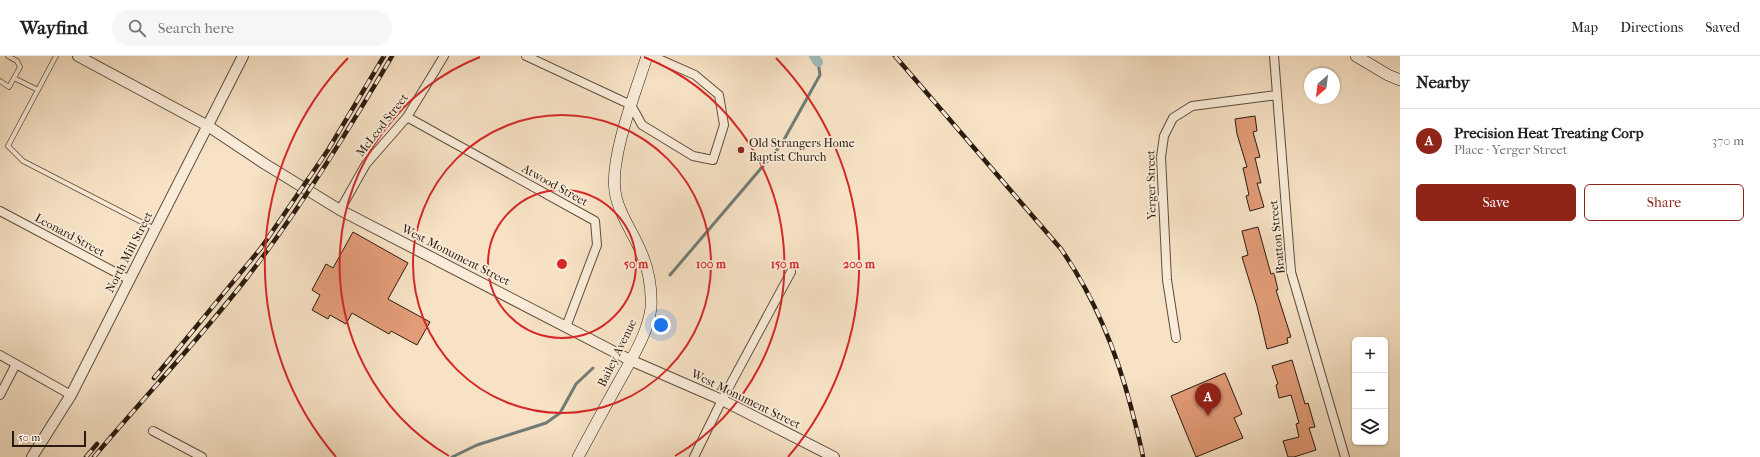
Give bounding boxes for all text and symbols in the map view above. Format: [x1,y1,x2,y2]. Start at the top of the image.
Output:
search box [112,10,392,46]
text: Wayfind [20,17,88,39]
icon: search [126,17,148,39]
text: Search here [158,19,234,37]
text: Map [1571,19,1598,36]
text: Directions [1620,19,1683,36]
text: Saved [1705,19,1740,36]
north arrow [1304,68,1340,104]
text: Nearby [1416,72,1470,92]
street label: McLeod Street [353,90,411,159]
text: Precision Heat Treating Corp [1454,124,1644,142]
text: A [1425,133,1433,148]
text: 370 m [1712,133,1744,148]
place label: Old Strangers Home Baptist Church [749,136,855,164]
text: Place · Yerger Street [1454,142,1567,157]
marker: Old Strangers Home Baptist Church [736,145,746,155]
street label: Yerger Street [1143,149,1159,221]
street label: Atwood Street [519,161,591,209]
button: Save [1416,184,1576,221]
button: Share [1584,184,1744,221]
street label: Bratton Street [1266,199,1288,275]
street label: North Mill Street [103,209,156,295]
street label: Leonard Street [33,211,108,260]
street label: West Monument Street [398,221,513,289]
centre of rings [555,257,569,271]
text: 50 m [624,257,649,271]
text: 100 m [696,257,727,271]
text: 150 m [771,257,800,271]
text: 200 m [843,257,876,271]
your location [651,315,671,335]
street label: Bailey Avenue [595,317,639,389]
map controls [1352,337,1388,445]
button: + [1352,337,1388,373]
street label: West Monument Street [688,366,804,432]
button: − [1352,373,1388,409]
pin: A [1195,383,1221,416]
button: layers [1352,409,1388,445]
scale bar [12,429,86,448]
text: 50 m [18,431,40,444]

